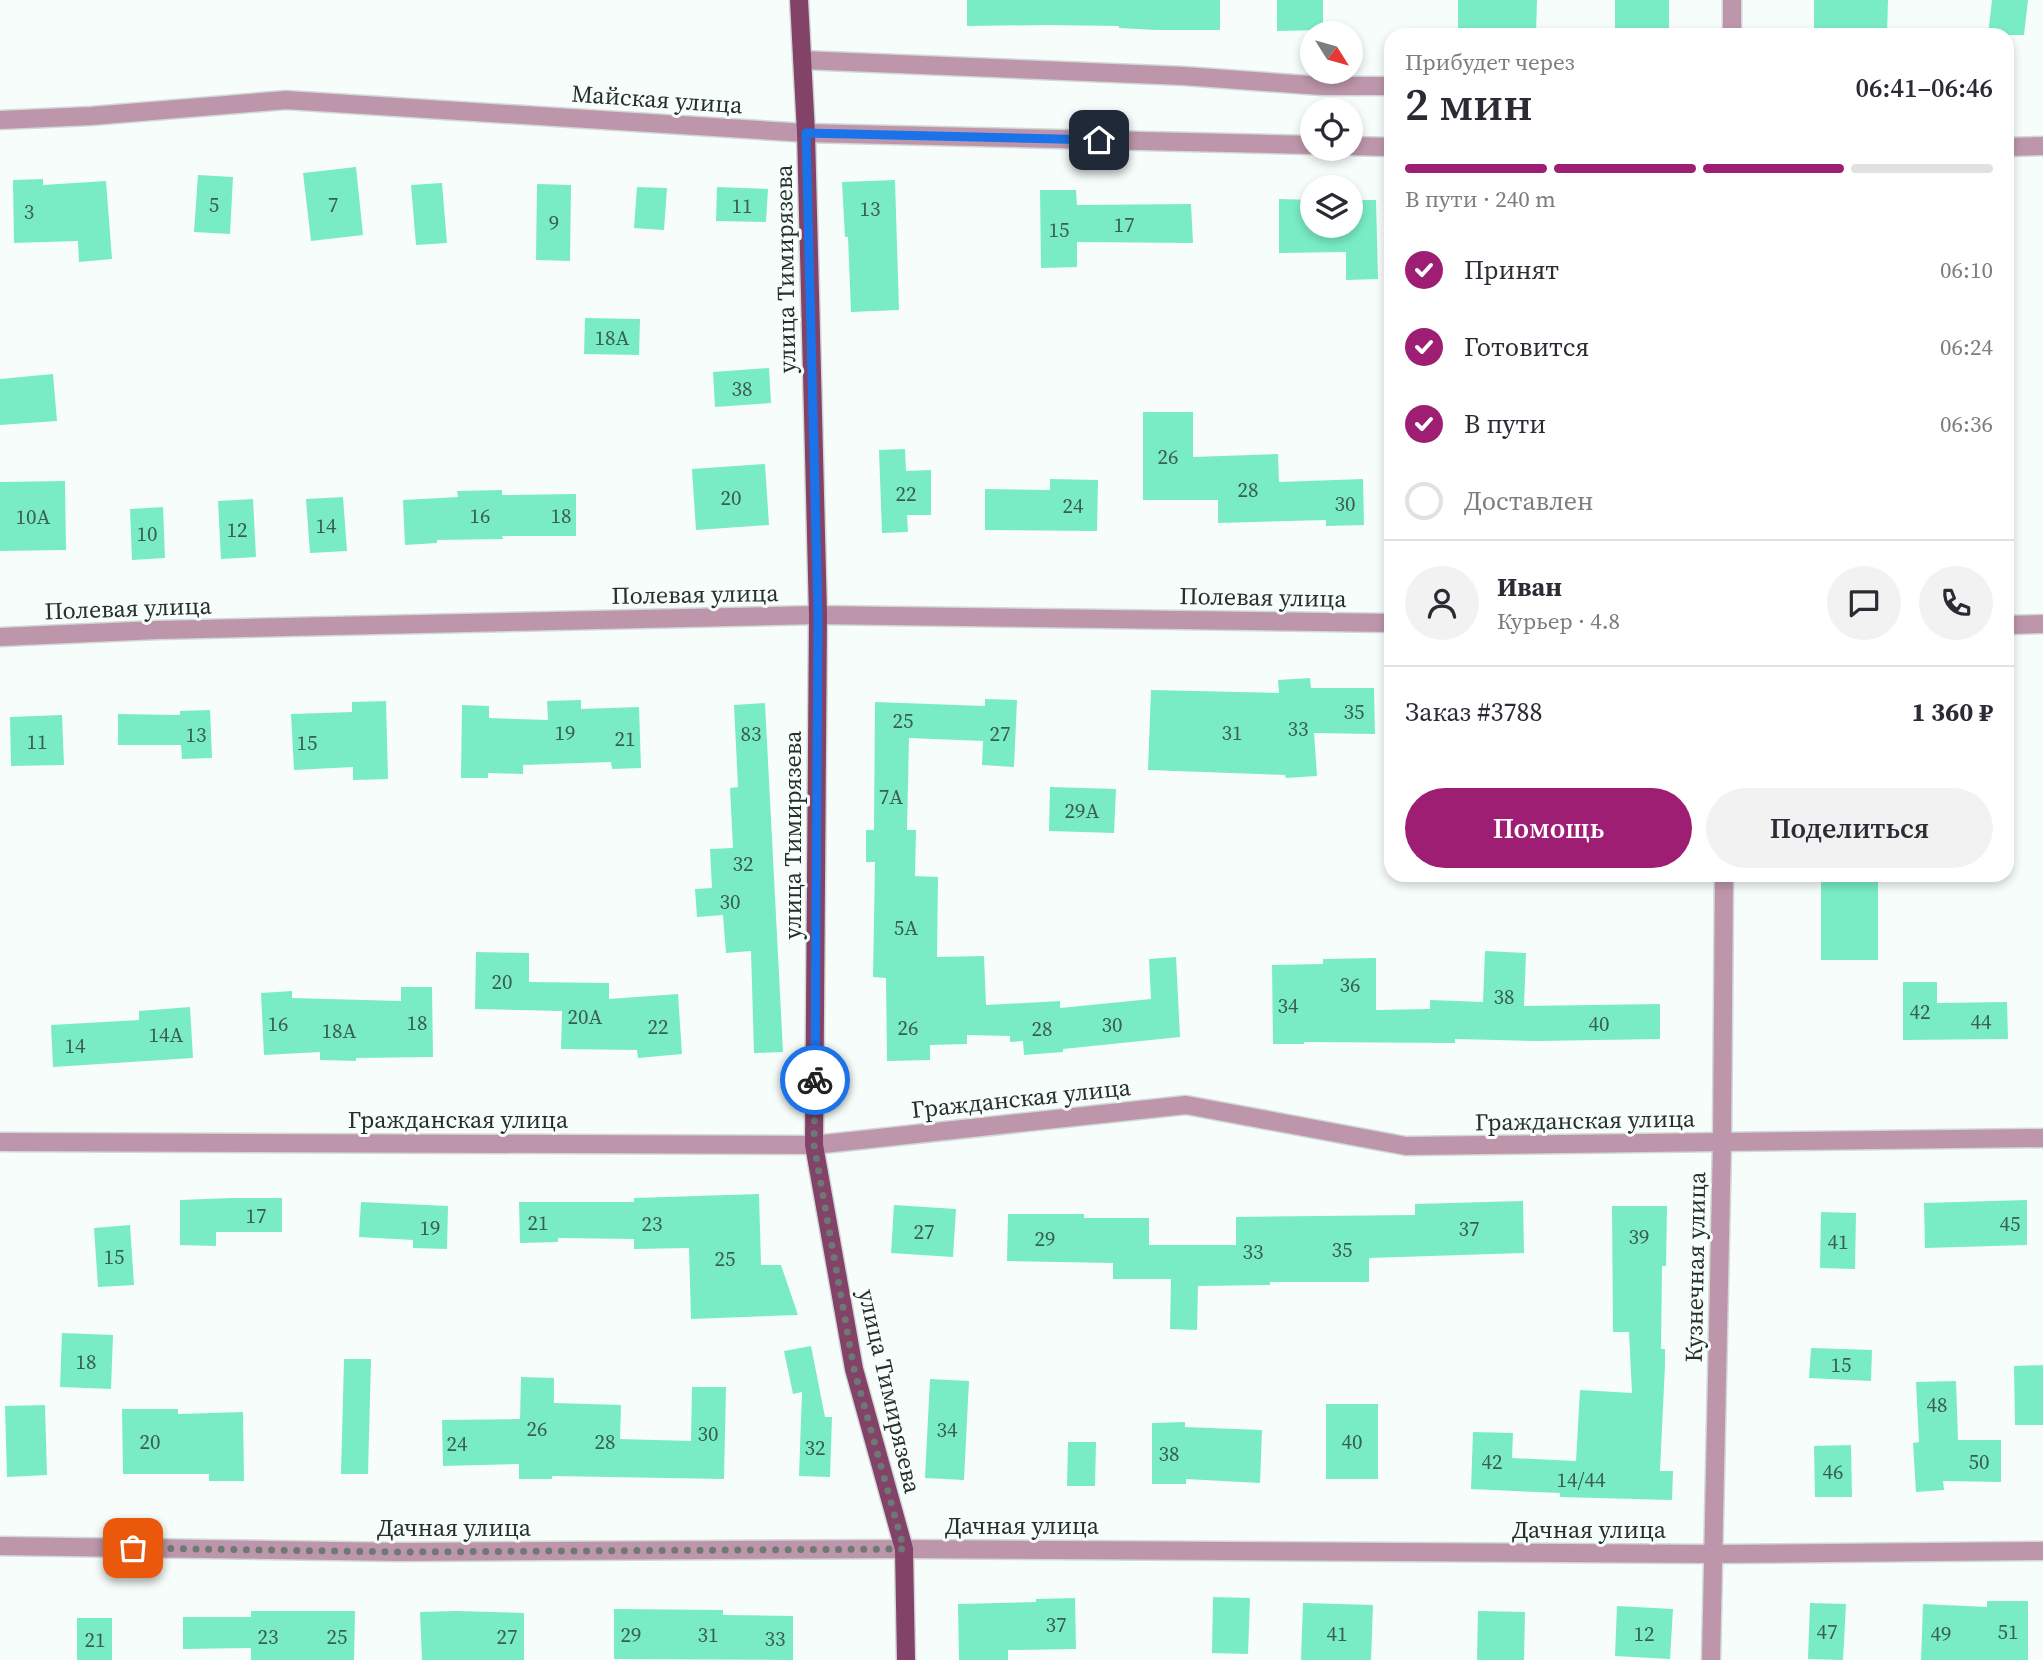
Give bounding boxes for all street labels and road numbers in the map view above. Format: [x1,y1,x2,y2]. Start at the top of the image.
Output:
street label: Майская улица [570,77,744,121]
street label: улица Тимирязева [767,164,803,374]
street label: Полевая улица [611,576,780,612]
street label: Полевая улица [1179,579,1348,615]
street label: Полевая улица [44,589,213,627]
street label: улица Тимирязева [776,730,809,939]
street label: Гражданская улица [910,1070,1133,1126]
street label: Гражданская улица [1475,1102,1696,1138]
street label: Гражданская улица [348,1103,569,1136]
street label: Кузнечная улица [1677,1171,1713,1363]
street label: улица Тимирязева [850,1286,930,1497]
street label: Дачная улица [945,1509,1100,1542]
street label: Дачная улица [377,1511,532,1544]
street label: Дачная улица [1512,1513,1667,1546]

